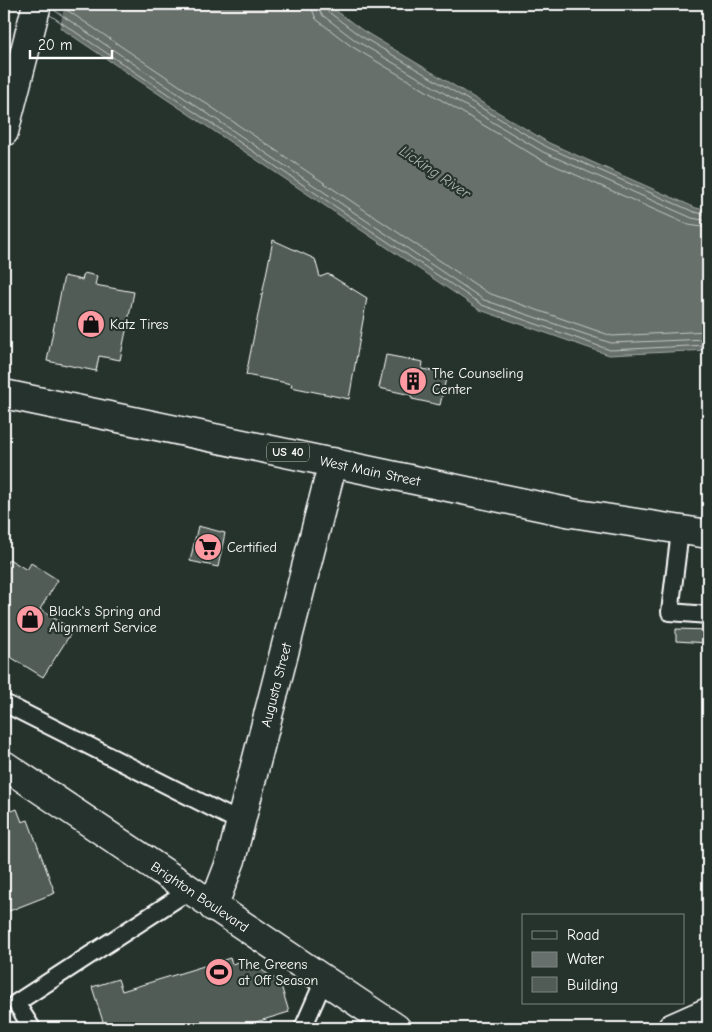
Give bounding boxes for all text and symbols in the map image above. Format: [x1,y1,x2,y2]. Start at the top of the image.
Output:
scale bar [30,28,112,60]
text: 20 m [38,36,72,54]
water label: Licking River [396,142,475,203]
shop icon: Katz Tires [76,309,106,339]
place label: Katz Tires [110,316,169,333]
place label: The Counseling Center [432,365,524,398]
building icon: The Counseling Center [398,366,428,396]
road number: US 40 [267,442,309,462]
street label: West Main Street [318,452,423,490]
supermarket icon: Certified [193,532,223,562]
place label: Certified [227,539,277,556]
place label: Black's Spring and Alignment Service [49,603,161,636]
shop icon: Black's Spring and Alignment Service [15,604,45,634]
street label: Augusta Street [257,640,296,729]
street label: Brighton Boulevard [147,858,252,936]
legend [522,914,684,1004]
text: Road [567,926,599,944]
text: Water [567,950,604,968]
place label: The Greens at Off Season [238,956,318,989]
sports icon: The Greens at Off Season [204,957,234,987]
text: Building [567,976,618,994]

